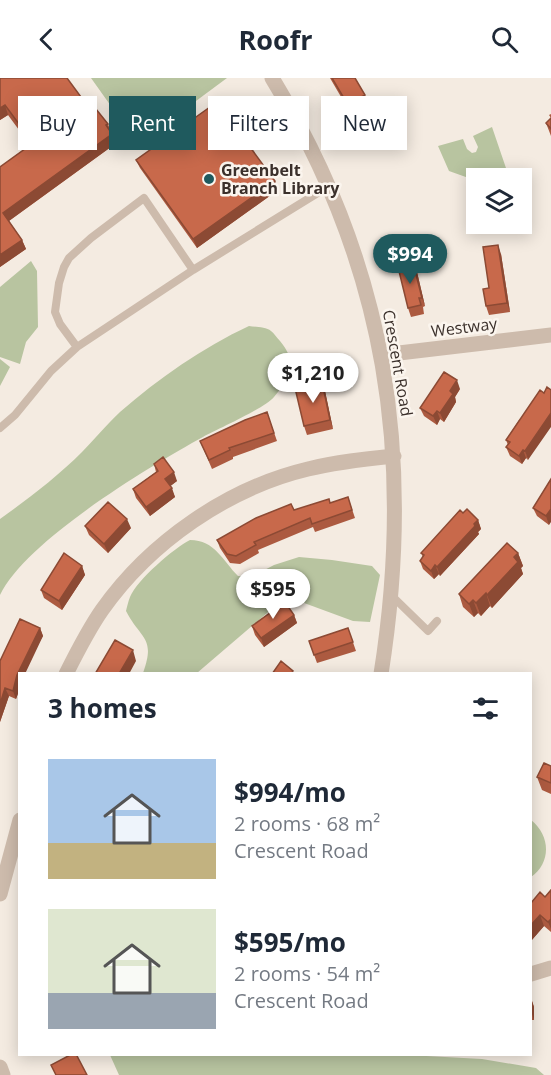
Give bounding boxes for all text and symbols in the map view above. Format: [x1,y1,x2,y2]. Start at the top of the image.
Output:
text: Roofr [239,21,312,58]
icon: back [30,23,63,56]
icon: search [488,23,521,56]
chip: Buy [18,96,97,150]
chip: Rent [109,96,196,150]
chip: Filters [208,96,309,150]
chip: New [321,96,407,150]
place label: Greenbelt Branch Library [221,159,340,199]
map controls [466,168,532,234]
button: layers [466,168,532,234]
marker: Greenbelt Branch Library [202,172,216,186]
pin: $994 [374,234,446,285]
text: $994 [387,240,433,267]
street label: Crescent Road [378,308,418,418]
street label: Westway [430,312,499,342]
pin: $1,210 [264,353,362,404]
text: $1,210 [282,359,344,386]
pin: $595 [237,569,309,620]
text: $595 [250,575,296,602]
text: 3 homes [48,690,157,726]
icon: filters [469,692,502,725]
text: $994/mo [234,774,346,810]
icon: home [96,783,168,855]
text: 2 rooms · 68 m² [234,810,380,837]
text: Crescent Road [234,837,369,864]
text: $595/mo [234,924,346,960]
icon: home [96,933,168,1005]
text: 2 rooms · 54 m² [234,960,380,987]
text: Crescent Road [234,987,369,1014]

